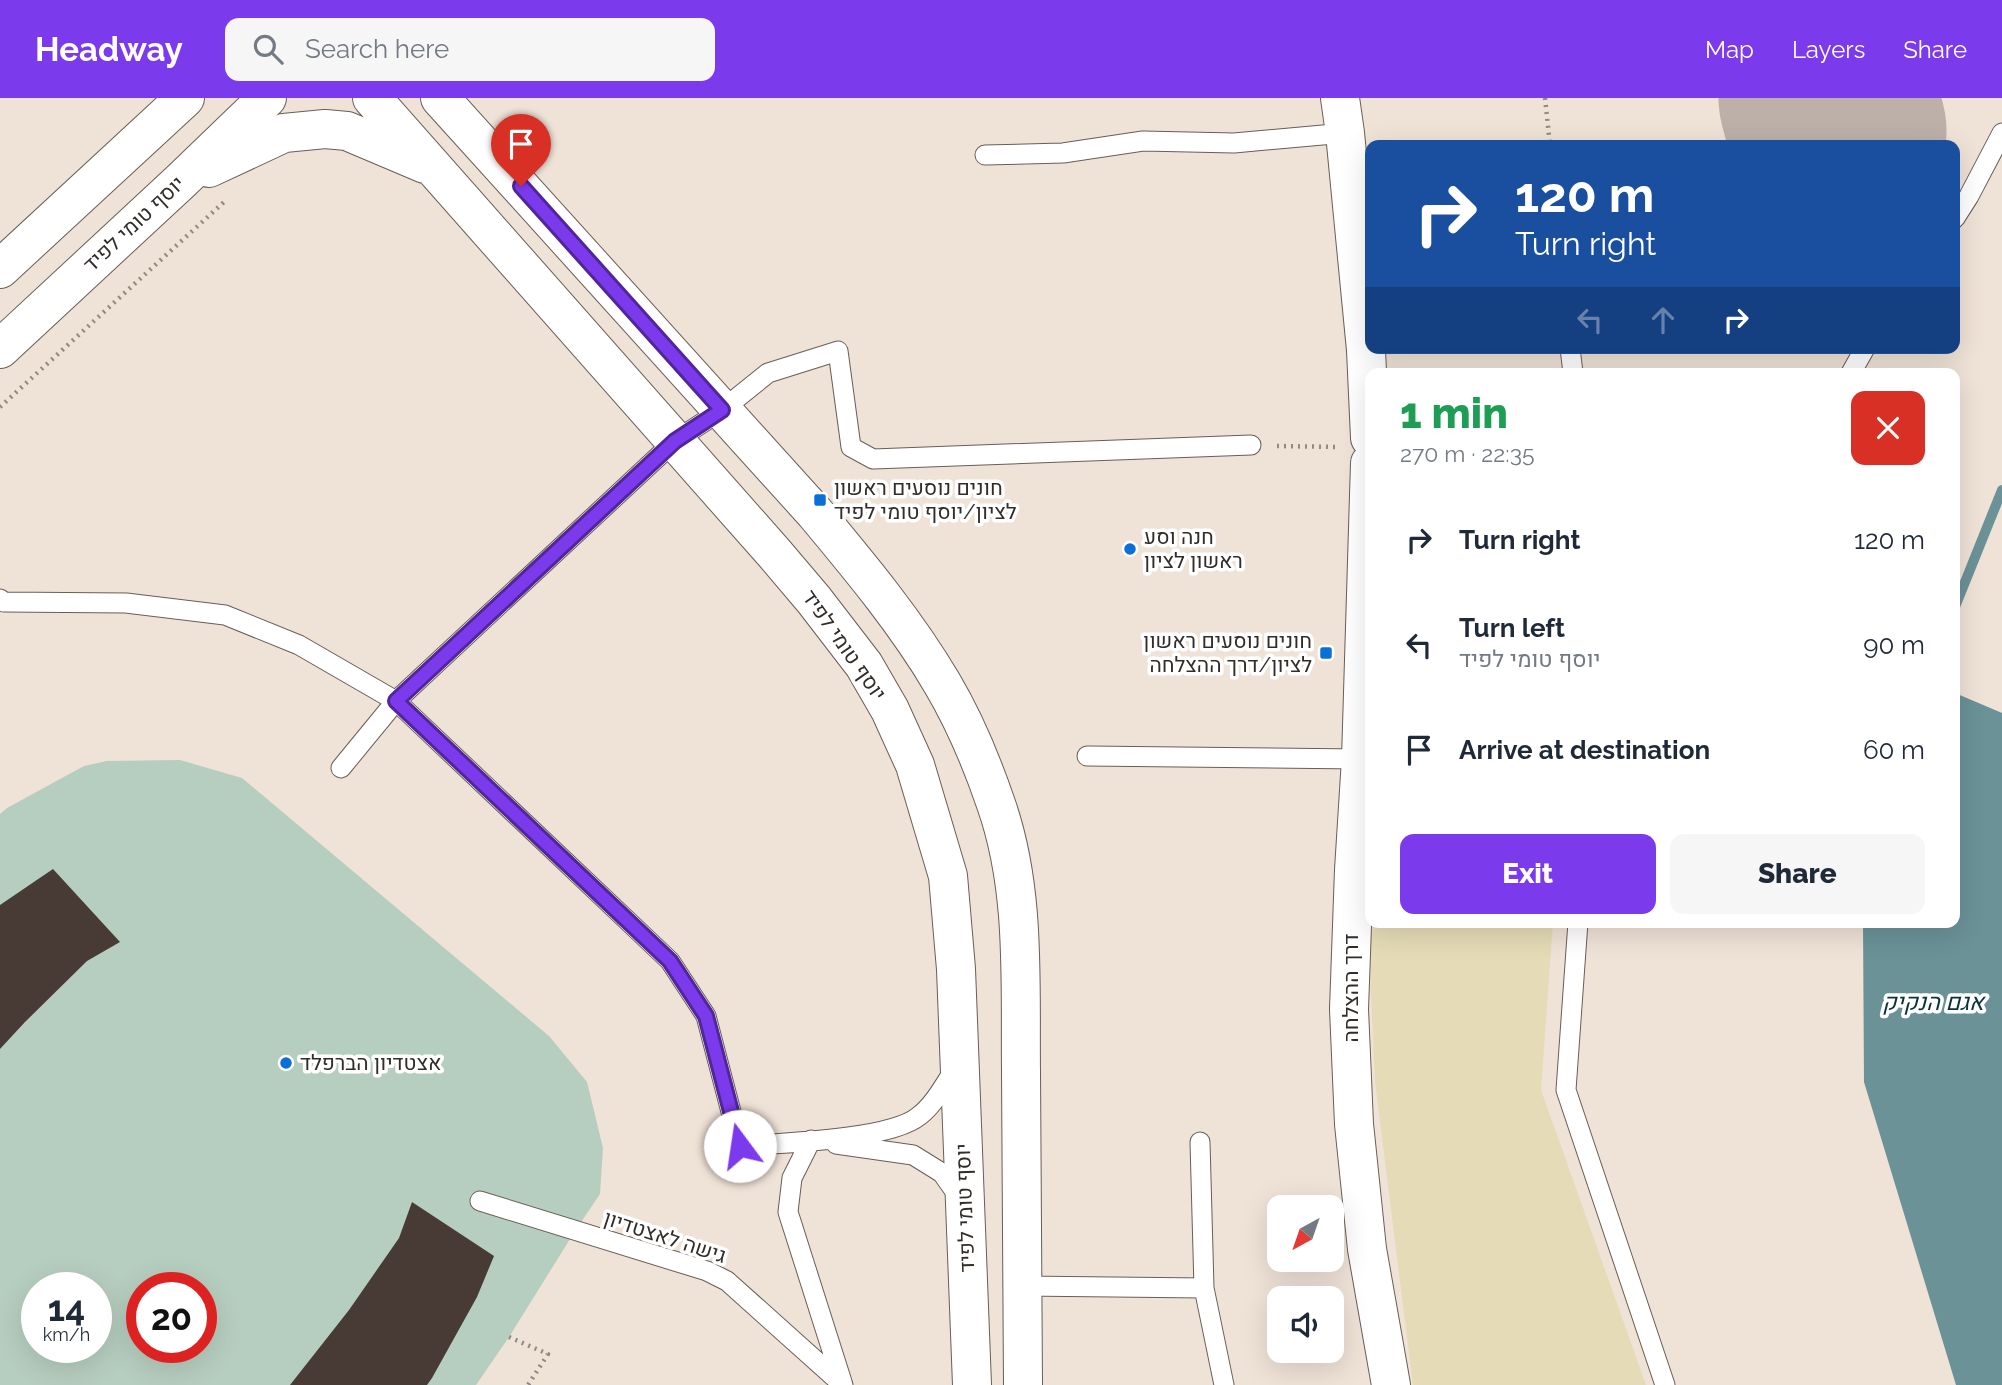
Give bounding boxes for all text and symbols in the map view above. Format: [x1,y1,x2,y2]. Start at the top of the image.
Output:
search box [225,18,715,81]
text: Headway [35,30,183,69]
icon: search [249,30,287,68]
text: Search here [305,34,449,64]
text: Map [1705,35,1754,64]
text: Layers [1792,35,1865,64]
text: Share [1903,35,1967,64]
pin [491,114,551,186]
icon: arrive [502,125,540,163]
text: 120 m [1515,166,1654,223]
icon: right [1400,168,1491,259]
street label: יוסף טומי לפיד [78,170,189,277]
text: Turn right [1515,225,1656,262]
icon: left [1571,301,1609,339]
icon: ahead [1644,301,1682,339]
icon: right [1717,301,1755,339]
text: 1 min [1400,389,1508,438]
button: close [1851,391,1925,465]
text: 270 m · 22:35 [1400,440,1534,467]
place label: חונים נוסעים ראשון לציון/יוסף טומי לפיד [834,475,1017,524]
marker: חונים נוסעים ראשון לציון/יוסף טומי לפיד [812,492,828,508]
icon: right [1400,521,1438,559]
place label: חנה וסע ראשון לציון [1144,524,1243,573]
text: Turn right [1459,525,1580,555]
text: 120 m [1854,525,1925,555]
marker: חנה וסע ראשון לציון [1122,541,1138,557]
street label: יוסף טומי לפיד [797,585,892,705]
text: Turn left [1459,613,1565,643]
icon: left [1400,626,1438,664]
place label: חונים נוסעים ראשון לציון/דרך ההצלחה [1143,628,1312,677]
text: 90 m [1863,630,1925,660]
marker: חונים נוסעים ראשון לציון/דרך ההצלחה [1318,645,1334,661]
text: יוסף טומי לפיד [1459,645,1600,672]
icon: arrive [1400,731,1438,769]
text: Arrive at destination [1459,735,1710,765]
text: 60 m [1863,735,1925,765]
button: Exit [1400,834,1656,914]
button: Share [1670,834,1925,914]
street label: דרך ההצלחה [1338,933,1363,1043]
water label: אגם הנקיק [1882,988,1986,1015]
place label: אצטדיון הברפלד [300,1050,441,1075]
marker: אצטדיון הברפלד [278,1055,294,1071]
position arrow [703,1109,777,1183]
street label: יוסף טומי לפיד [950,1143,979,1273]
north arrow [1267,1195,1344,1272]
map controls [1267,1195,1344,1363]
street label: גישה לאצטדיון [601,1205,729,1268]
speed limit sign: 20 [126,1272,217,1363]
button: sound [1267,1286,1344,1363]
text: 14 [48,1288,85,1329]
text: km/h [43,1324,90,1345]

